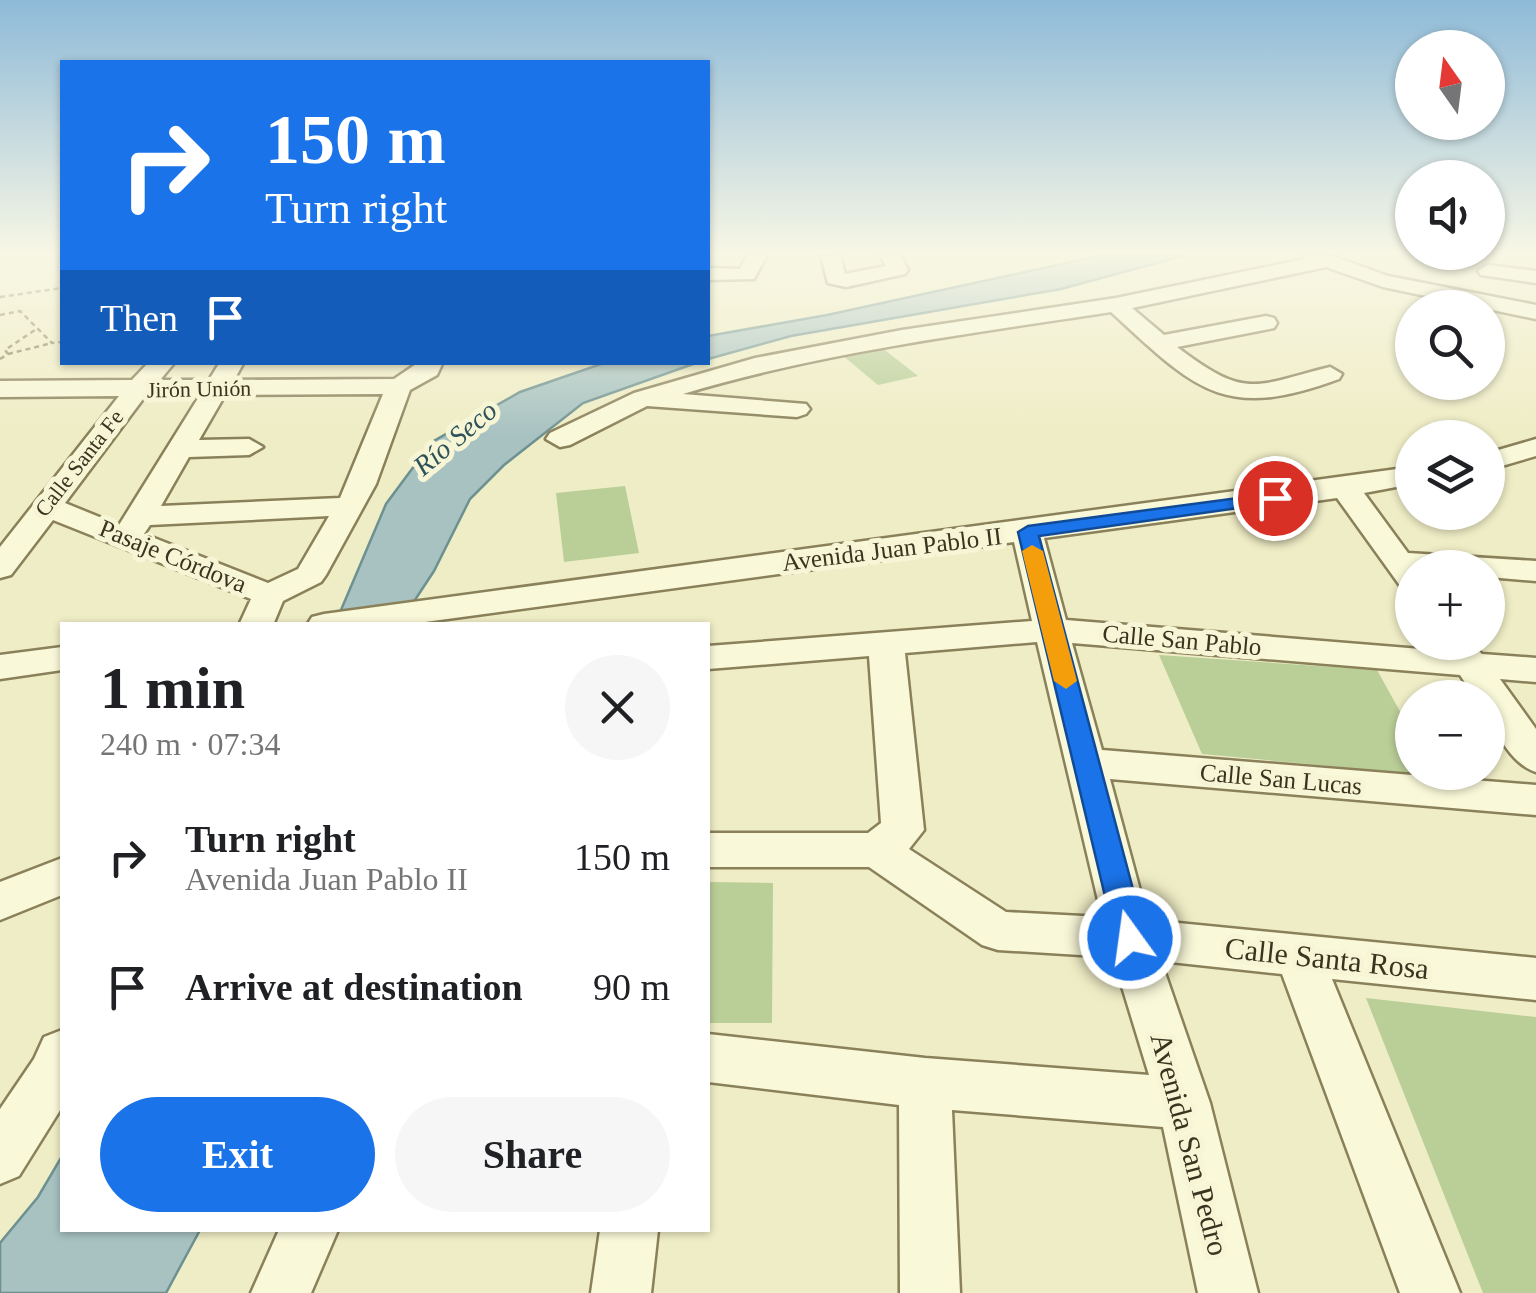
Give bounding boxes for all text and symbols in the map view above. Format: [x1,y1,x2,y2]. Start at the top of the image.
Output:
north arrow [1395,30,1505,140]
map controls [1395,30,1505,790]
icon: right [100,100,230,230]
text: 150 m [265,101,446,178]
button: sound [1395,160,1505,270]
text: Turn right [265,183,447,233]
icon: arrive [198,290,253,345]
button: search [1395,290,1505,400]
text: Then [100,297,178,339]
street label: Jirón Unión [147,376,251,402]
water label: Río Seco [406,394,503,482]
street label: Calle Santa Fe [30,405,128,521]
button: layers [1395,420,1505,530]
pin [1233,456,1318,541]
icon: arrive [1248,471,1303,526]
street label: Pasaje Córdova [96,514,250,598]
street label: Avenida Juan Pablo II [781,522,1003,576]
button: + [1395,550,1505,660]
street label: Calle San Pablo [1101,620,1263,660]
text: 1 min [100,655,245,721]
button: close [565,655,670,760]
button: − [1395,680,1505,790]
text: 240 m · 07:34 [100,726,280,762]
street label: Calle San Lucas [1199,758,1363,800]
text: Turn right [185,818,356,860]
icon: right [100,830,155,885]
text: 150 m [574,836,670,878]
text: Avenida Juan Pablo II [185,861,468,897]
position arrow [1078,886,1182,990]
street label: Calle Santa Rosa [1223,931,1431,985]
icon: arrive [100,960,155,1015]
text: Arrive at destination [185,966,523,1008]
text: 90 m [593,966,670,1008]
street label: Avenida San Pedro [1144,1029,1236,1259]
button: Exit [100,1097,375,1212]
button: Share [395,1097,670,1212]

